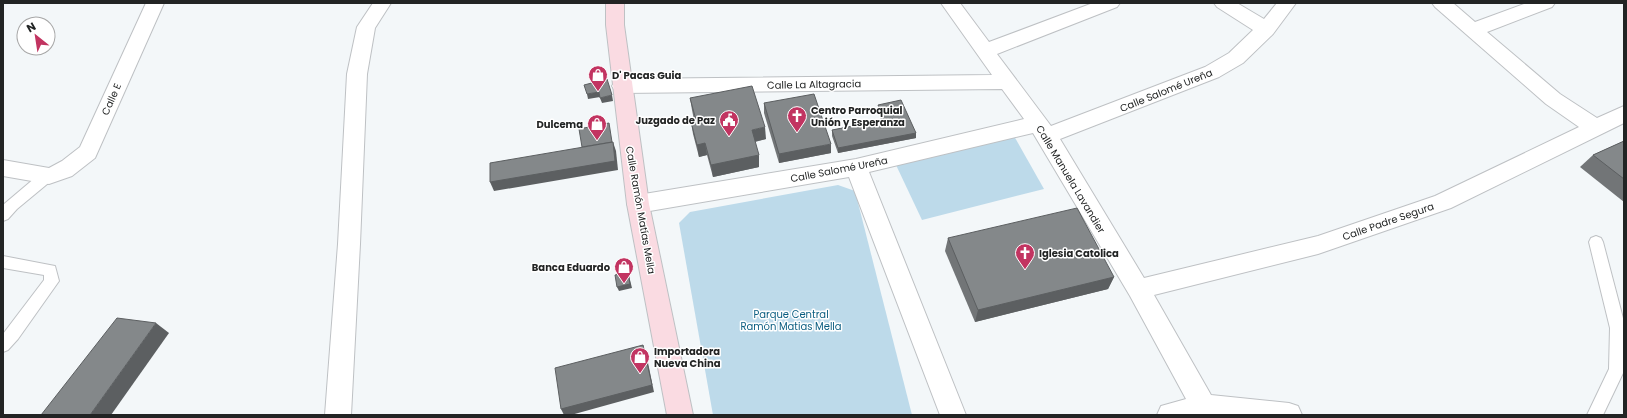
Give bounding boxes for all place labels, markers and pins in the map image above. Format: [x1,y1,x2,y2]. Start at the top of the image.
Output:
shop icon: D' Pacas Guia [587,64,609,92]
place label: D' Pacas Guia [612,68,681,83]
place label: Centro Parroquial Unión y Esperanza [811,103,905,130]
church icon: Centro Parroquial Unión y Esperanza [786,105,808,133]
public building icon: Juzgado de Paz [718,109,740,137]
shop icon: Dulcema [586,113,608,141]
place label: Juzgado de Paz [636,113,715,128]
place label: Dulcema [536,117,583,132]
church icon: Iglesia Catolica [1014,242,1036,270]
place label: Iglesia Catolica [1039,246,1119,261]
shop icon: Banca Eduardo [613,256,635,284]
place label: Banca Eduardo [532,260,611,275]
place label: Importadora Nueva China [654,344,721,371]
shop icon: Importadora Nueva China [629,346,651,374]

